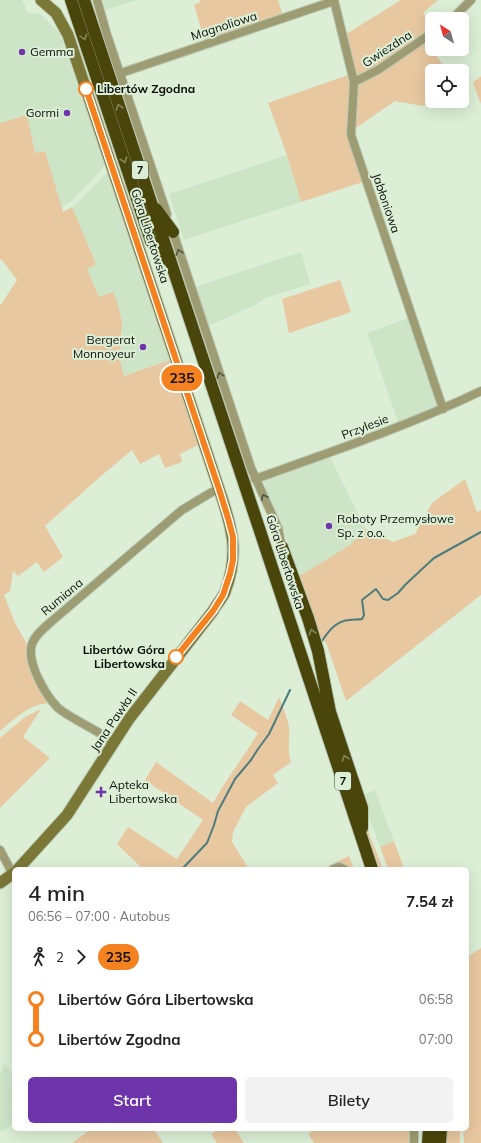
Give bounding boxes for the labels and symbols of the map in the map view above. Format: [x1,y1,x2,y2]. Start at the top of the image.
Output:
street label: Magnoliowa [189,8,259,43]
north arrow [425,12,469,56]
street label: Gwiezdna [359,27,414,70]
one-way arrow [79,33,87,40]
place label: Gemma [30,44,74,59]
marker: Gemma [17,47,27,57]
marker: Libertów Zgodna [78,81,94,97]
place label: Libertów Zgodna [97,81,195,96]
one-way arrow [115,103,124,110]
place label: Gormi [26,105,59,120]
marker: Gormi [62,108,72,118]
one-way arrow [120,157,128,164]
road number: 7 [132,161,148,179]
street label: Jabłoniowa [369,171,404,235]
street label: Góra Libertowska [128,187,173,285]
one-way arrow [175,248,184,255]
place label: Bergerat Monnoyeur [73,332,136,361]
marker: Bergerat Monnoyeur [138,342,148,352]
line badge: 235 [159,365,205,391]
one-way arrow [216,372,225,379]
street label: Przylesie [339,411,391,442]
one-way arrow [261,494,269,502]
place label: Roboty Przemysłowe Sp. z o.o. [337,511,454,540]
street label: Góra Libertowska [263,513,308,611]
marker: Roboty Przemysłowe Sp. z o.o. [324,521,334,531]
street label: Rumiana [38,575,86,618]
one-way arrow [308,629,317,636]
place label: Libertów Góra Libertowska [83,642,165,671]
marker: Libertów Góra Libertowska [168,649,184,665]
street label: Jana Pawła II [87,685,140,754]
one-way arrow [342,754,350,761]
road number: 7 [335,772,351,790]
place label: Apteka Libertowska [109,777,177,806]
marker: Apteka Libertowska [96,787,106,797]

